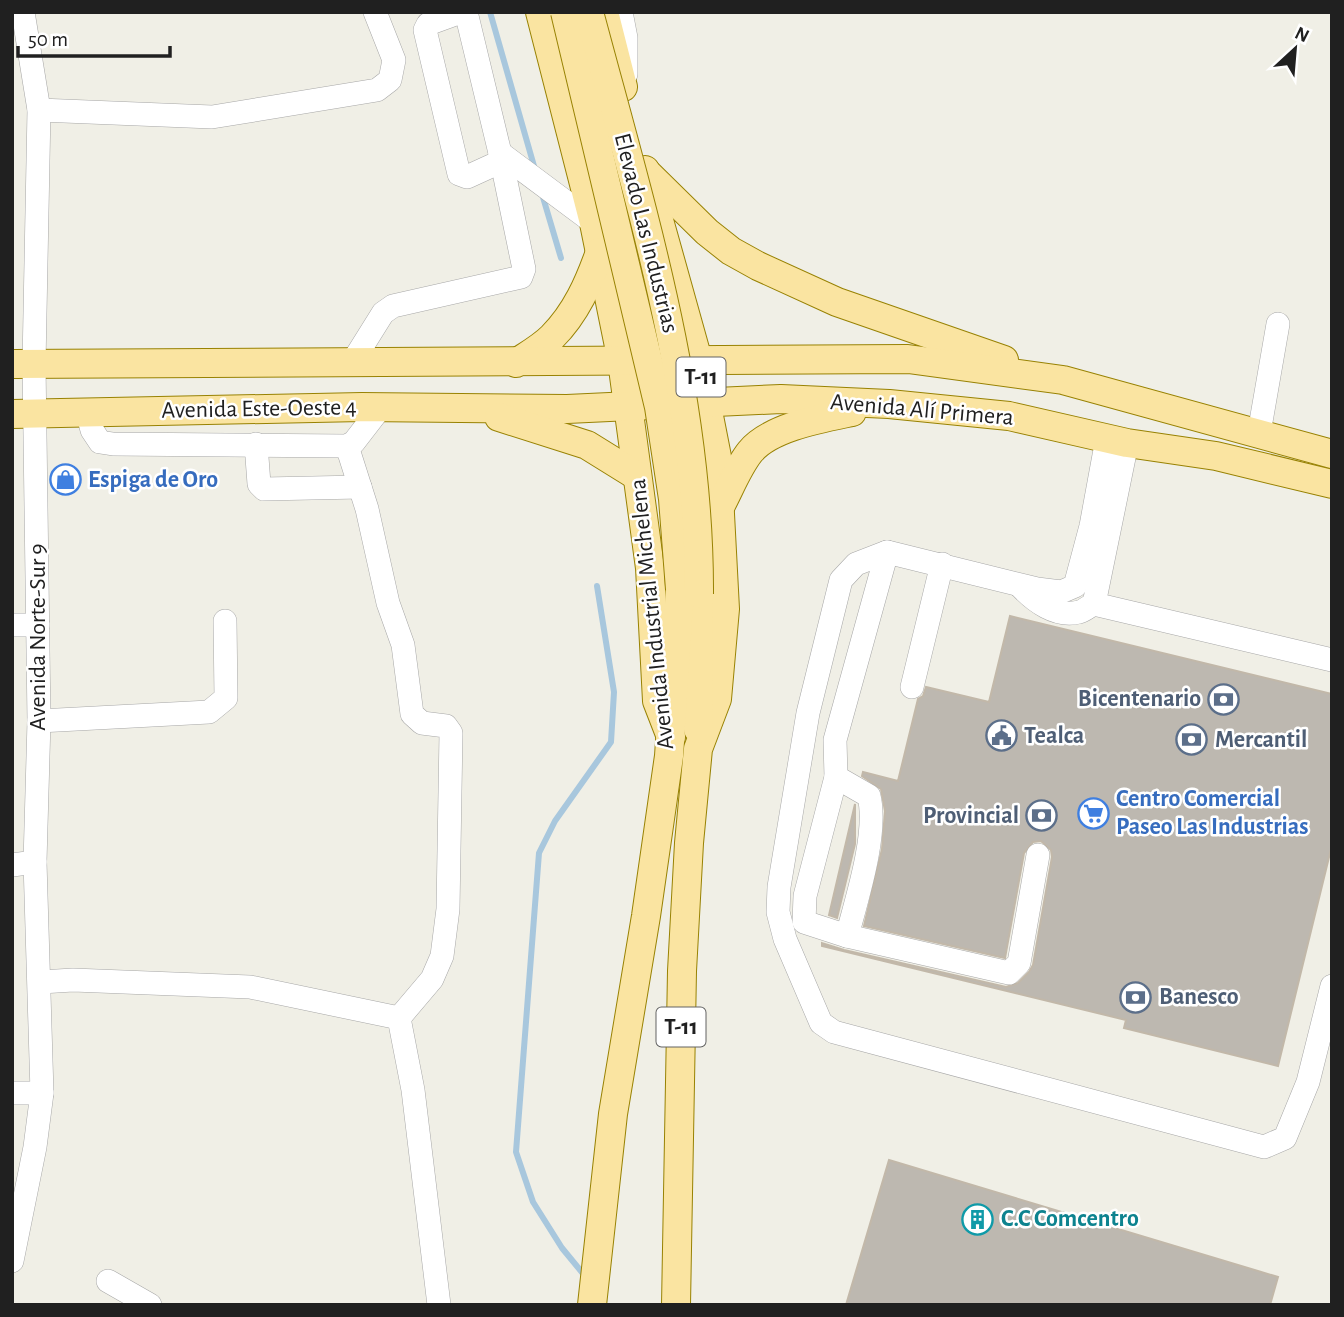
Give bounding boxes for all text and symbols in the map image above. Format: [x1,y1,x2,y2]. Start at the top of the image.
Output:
scale bar [18,14,170,58]
north arrow [1260,14,1330,84]
text: N [1292,24,1312,47]
text: 50 m [28,29,68,50]
street label: Elevado Las Industrias [610,131,682,335]
road number: T-11 [676,358,726,396]
street label: Avenida Alí Primera [829,390,1015,430]
street label: Avenida Este-Oeste 4 [161,395,357,423]
shop icon: Espiga de Oro [48,463,82,497]
place label: Espiga de Oro [88,468,218,492]
street label: Avenida Industrial Michelena [626,477,678,751]
street label: Avenida Norte-Sur 9 [26,543,50,731]
bank icon: Bicentenario [1207,682,1241,716]
place label: Bicentenario [1078,687,1201,711]
public building icon: Tealca [984,719,1018,753]
bank icon: Mercantil [1175,723,1209,757]
place label: Tealca [1024,724,1084,748]
place label: Mercantil [1215,728,1307,752]
place label: Centro Comercial Paseo Las Industrias [1116,787,1309,839]
supermarket icon: Centro Comercial Paseo Las Industrias [1076,796,1110,830]
bank icon: Provincial [1025,799,1059,833]
place label: Provincial [923,804,1019,828]
bank icon: Banesco [1119,980,1153,1014]
place label: Banesco [1159,985,1239,1009]
road number: T-11 [656,1008,706,1046]
building icon: C.C Comcentro [961,1202,995,1236]
place label: C.C Comcentro [1001,1207,1139,1231]

